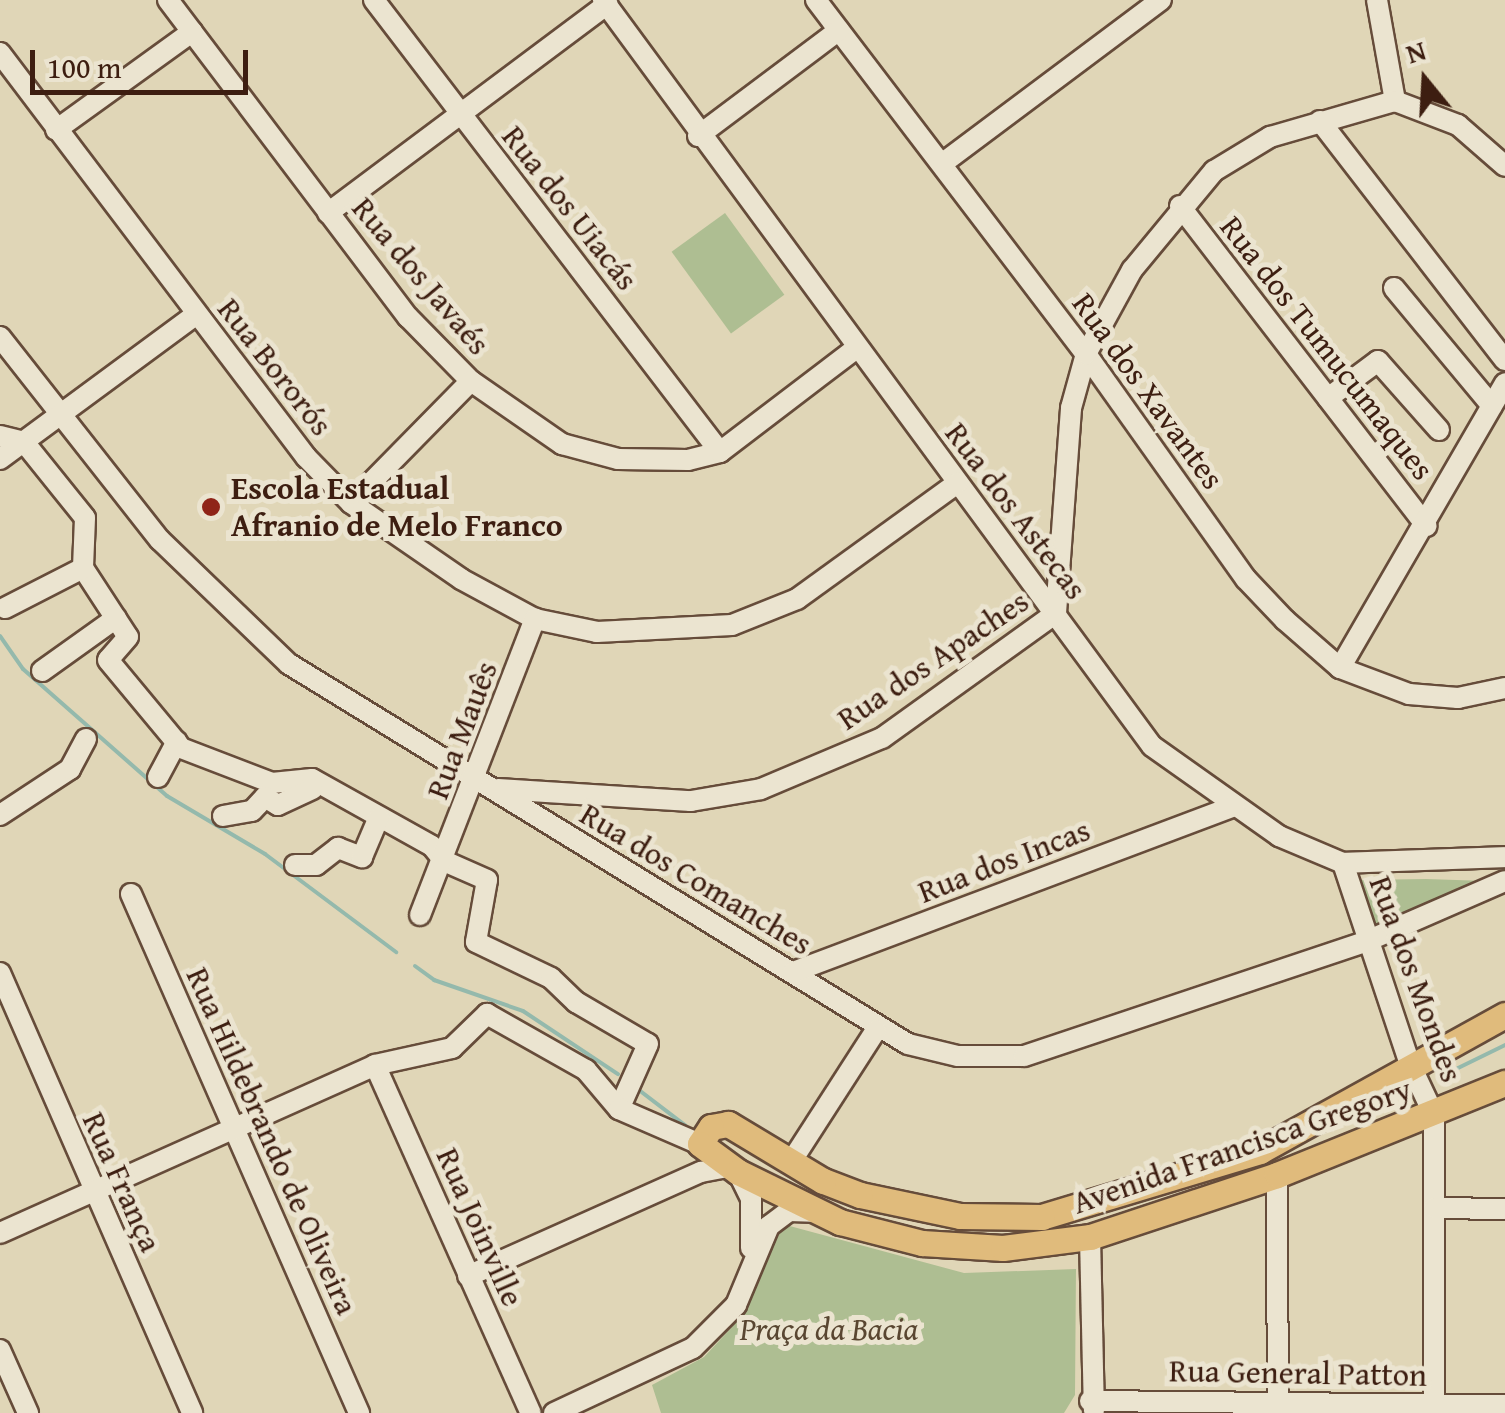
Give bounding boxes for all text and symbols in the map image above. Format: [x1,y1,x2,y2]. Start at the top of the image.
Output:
text: N [1400,29,1431,73]
scale bar [35,30,252,92]
north arrow [1375,30,1475,130]
text: 100 m [47,45,121,89]
street label: Rua dos Uiacás [494,118,646,298]
street label: Rua dos Javaés [344,189,498,363]
street label: Rua dos Tumucumaques [1212,208,1442,488]
street label: Rua dos Xavantes [1064,285,1232,497]
street label: Rua Bororós [210,291,340,443]
street label: Rua dos Astecas [937,415,1095,607]
place label: Escola Estadual Afranio de Melo Franco [231,470,563,545]
marker: Escola Estadual Afranio de Melo Franco [200,496,222,518]
street label: Rua dos Apaches [830,582,1036,738]
street label: Rua Mauês [418,656,506,804]
street label: Rua dos Comanches [573,795,819,963]
street label: Rua dos Incas [913,811,1095,911]
street label: Rua dos Mondes [1361,871,1471,1087]
street label: Rua Hildebrando de Oliveira [178,961,366,1321]
street label: Avenida Francisca Gregory [1067,1070,1417,1222]
street label: Rua França [74,1106,170,1258]
street label: Rua Joinville [428,1142,532,1312]
park label: Praça da Bacia [740,1310,918,1348]
street label: Rua General Patton [1169,1352,1427,1394]

